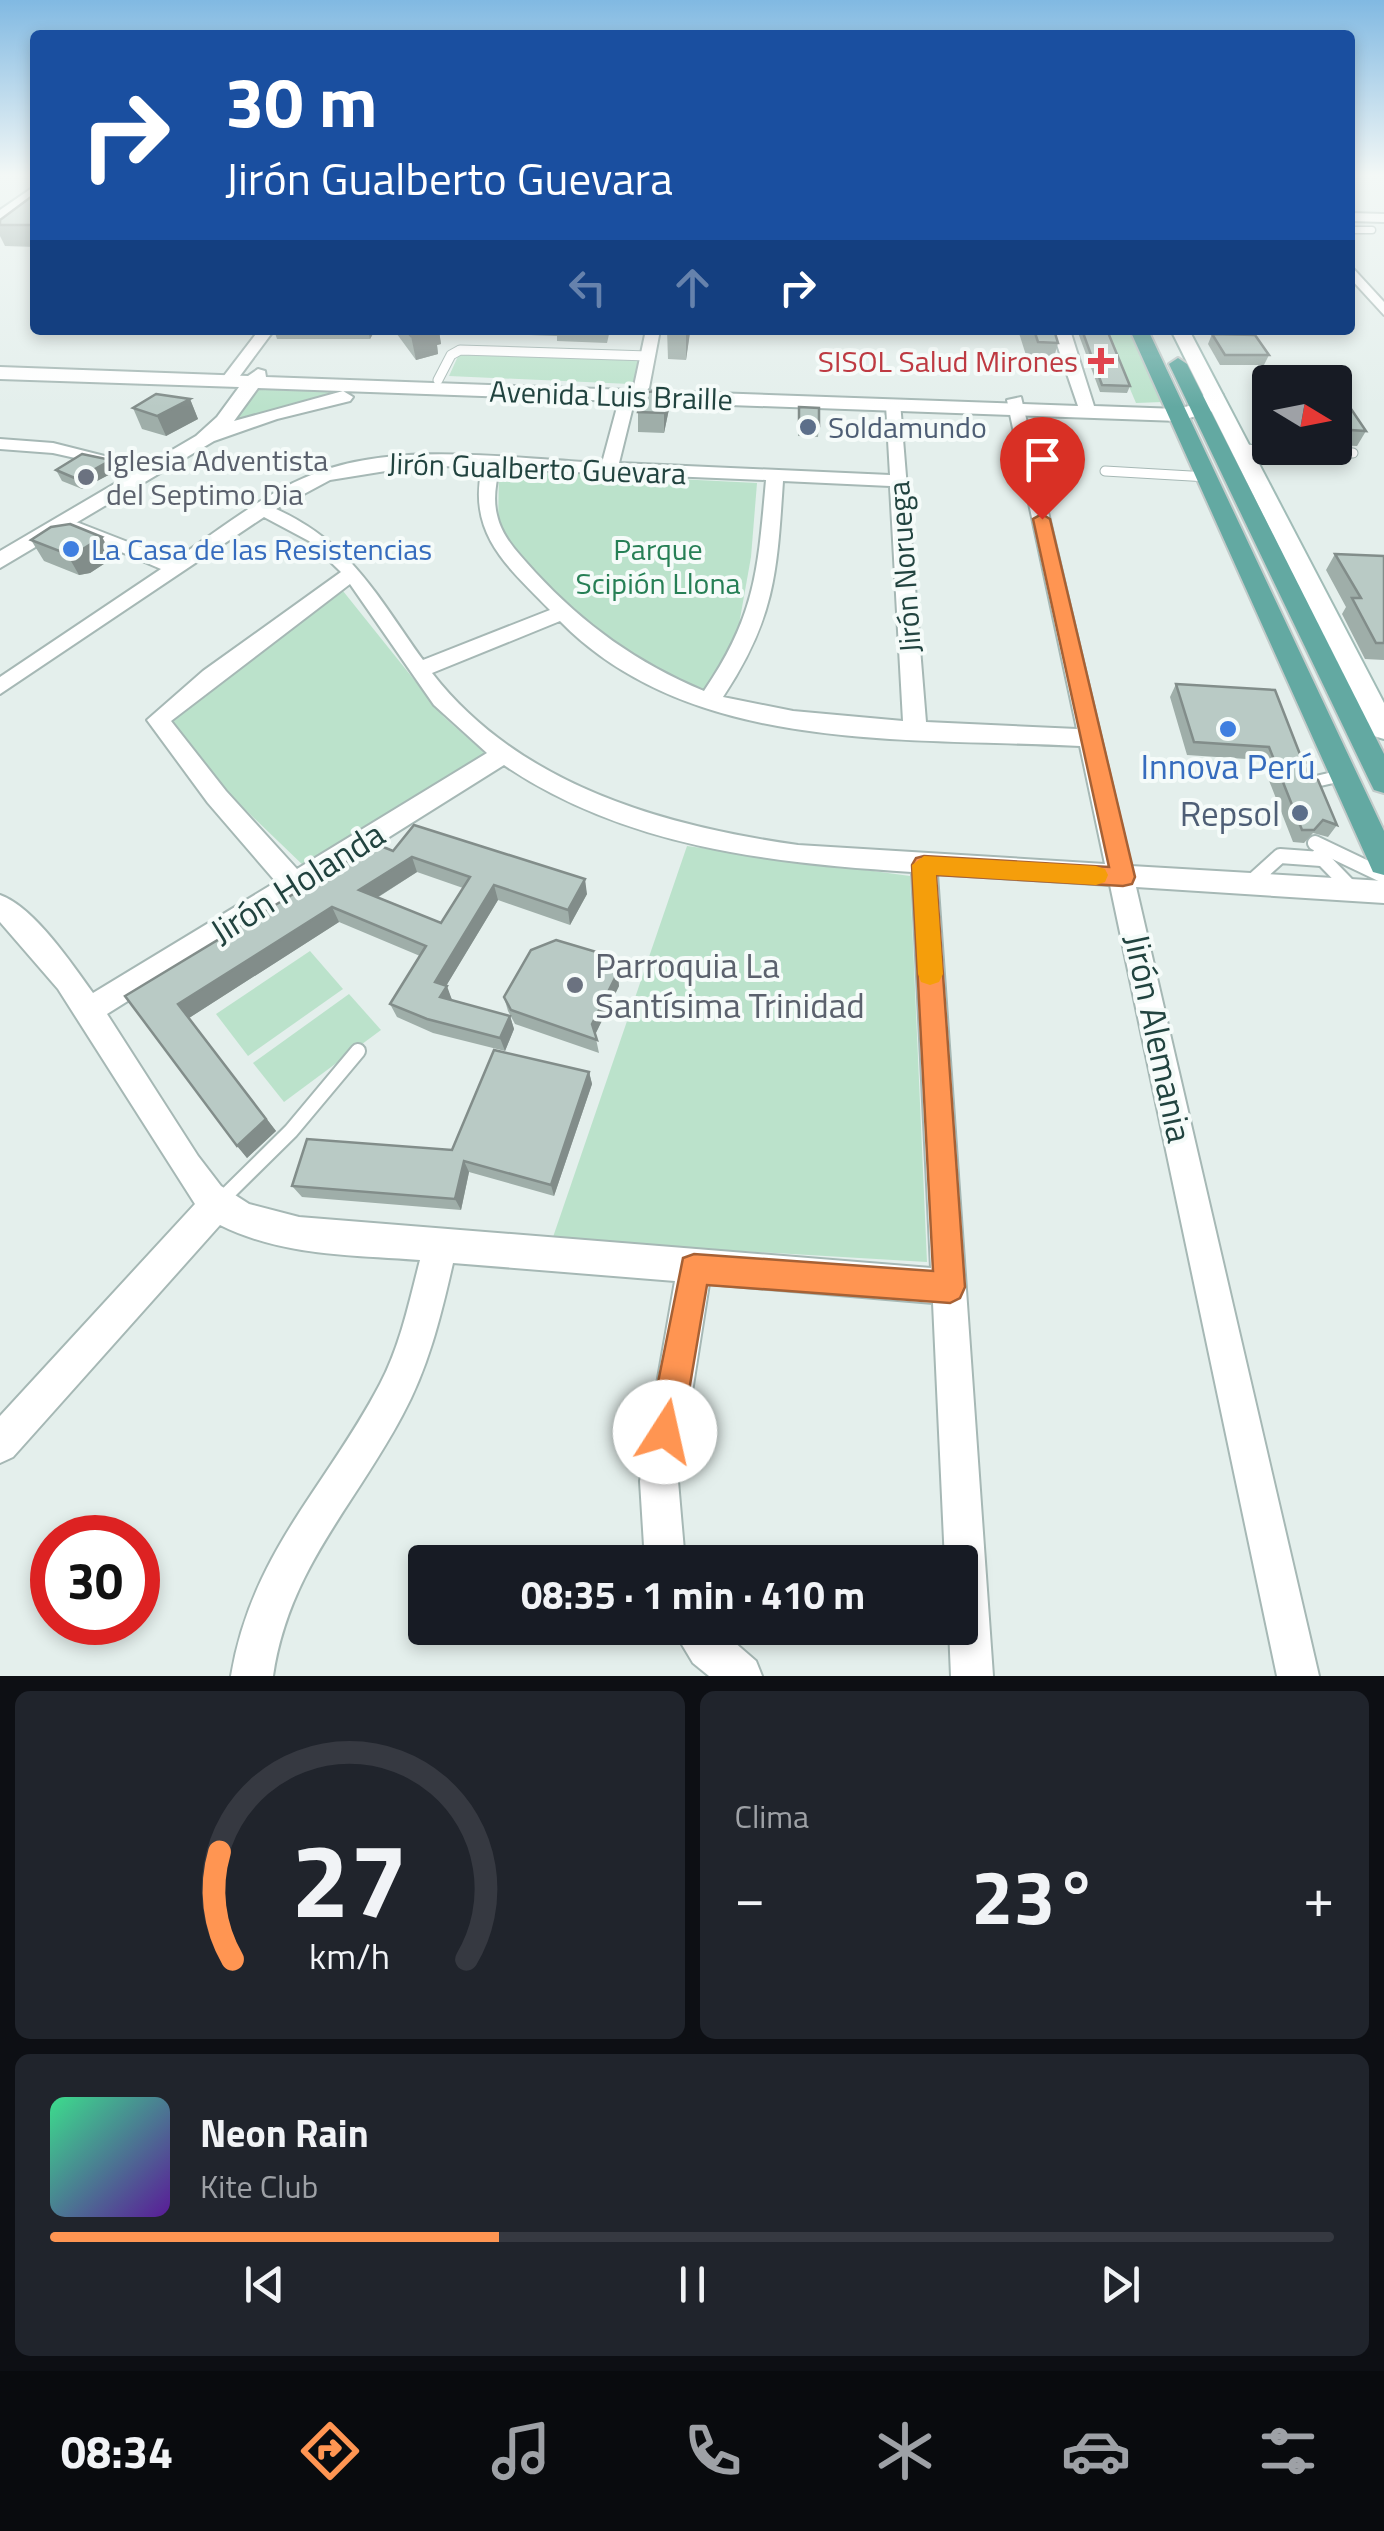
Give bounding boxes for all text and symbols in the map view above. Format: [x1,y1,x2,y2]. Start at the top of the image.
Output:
text: 30 m [225,48,378,154]
icon: right [60,70,190,200]
text: Jirón Gualberto Guevara [225,144,673,212]
icon: left [560,260,615,315]
icon: ahead [665,260,720,315]
icon: right [770,260,825,315]
place label: SISOL Salud Mirones [818,338,1078,384]
marker: SISOL Salud Mirones [1088,348,1114,374]
north arrow [1252,365,1352,465]
map controls [1252,365,1352,465]
street label: Avenida Luis Braille [488,368,734,422]
place label: Soldamundo [828,404,987,450]
marker: Soldamundo [797,416,819,438]
pin [1000,417,1085,520]
icon: arrive [1015,432,1070,487]
place label: Iglesia Adventista del Septimo Dia [106,437,328,517]
street label: Jirón Gualberto Guevara [387,440,687,496]
marker: Iglesia Adventista del Septimo Dia [75,466,97,488]
street label: Jirón Noruega [875,480,933,654]
place label: La Casa de las Resistencias [91,526,432,572]
park label: Parque Scipión Llona [575,526,741,606]
marker: La Casa de las Resistencias [60,538,82,560]
marker: Innova Perú [1217,718,1239,740]
place label: Innova Perú [1140,739,1316,793]
place label: Repsol [1180,786,1280,840]
marker: Repsol [1289,802,1311,824]
street label: Jirón Holanda [199,807,395,957]
street label: Jirón Alemania [1111,929,1207,1147]
place label: Parroquia La Santísima Trinidad [595,938,865,1032]
marker: Parroquia La Santísima Trinidad [564,974,586,996]
position arrow [613,1380,717,1484]
speed limit sign: 30 [30,1515,160,1645]
text: 08:35 · 1 min · 410 m [521,1566,865,1624]
text: Clima [735,1792,809,1840]
text: 27 [292,1799,408,1957]
text: 23° [971,1839,1097,1953]
text: − [735,1855,765,1938]
text: + [1303,1855,1334,1938]
text: km/h [309,1928,390,1983]
text: Neon Rain [200,2104,369,2162]
text: Kite Club [200,2162,318,2210]
icon: previous [237,2257,292,2312]
icon: pause [665,2257,720,2312]
icon: next [1093,2257,1148,2312]
icon: directions [295,2416,365,2486]
icon: music [486,2416,556,2486]
icon: phone [678,2416,748,2486]
icon: climate [870,2416,940,2486]
icon: car [1061,2416,1131,2486]
icon: filters [1253,2416,1323,2486]
text: 08:34 [61,2417,173,2485]

